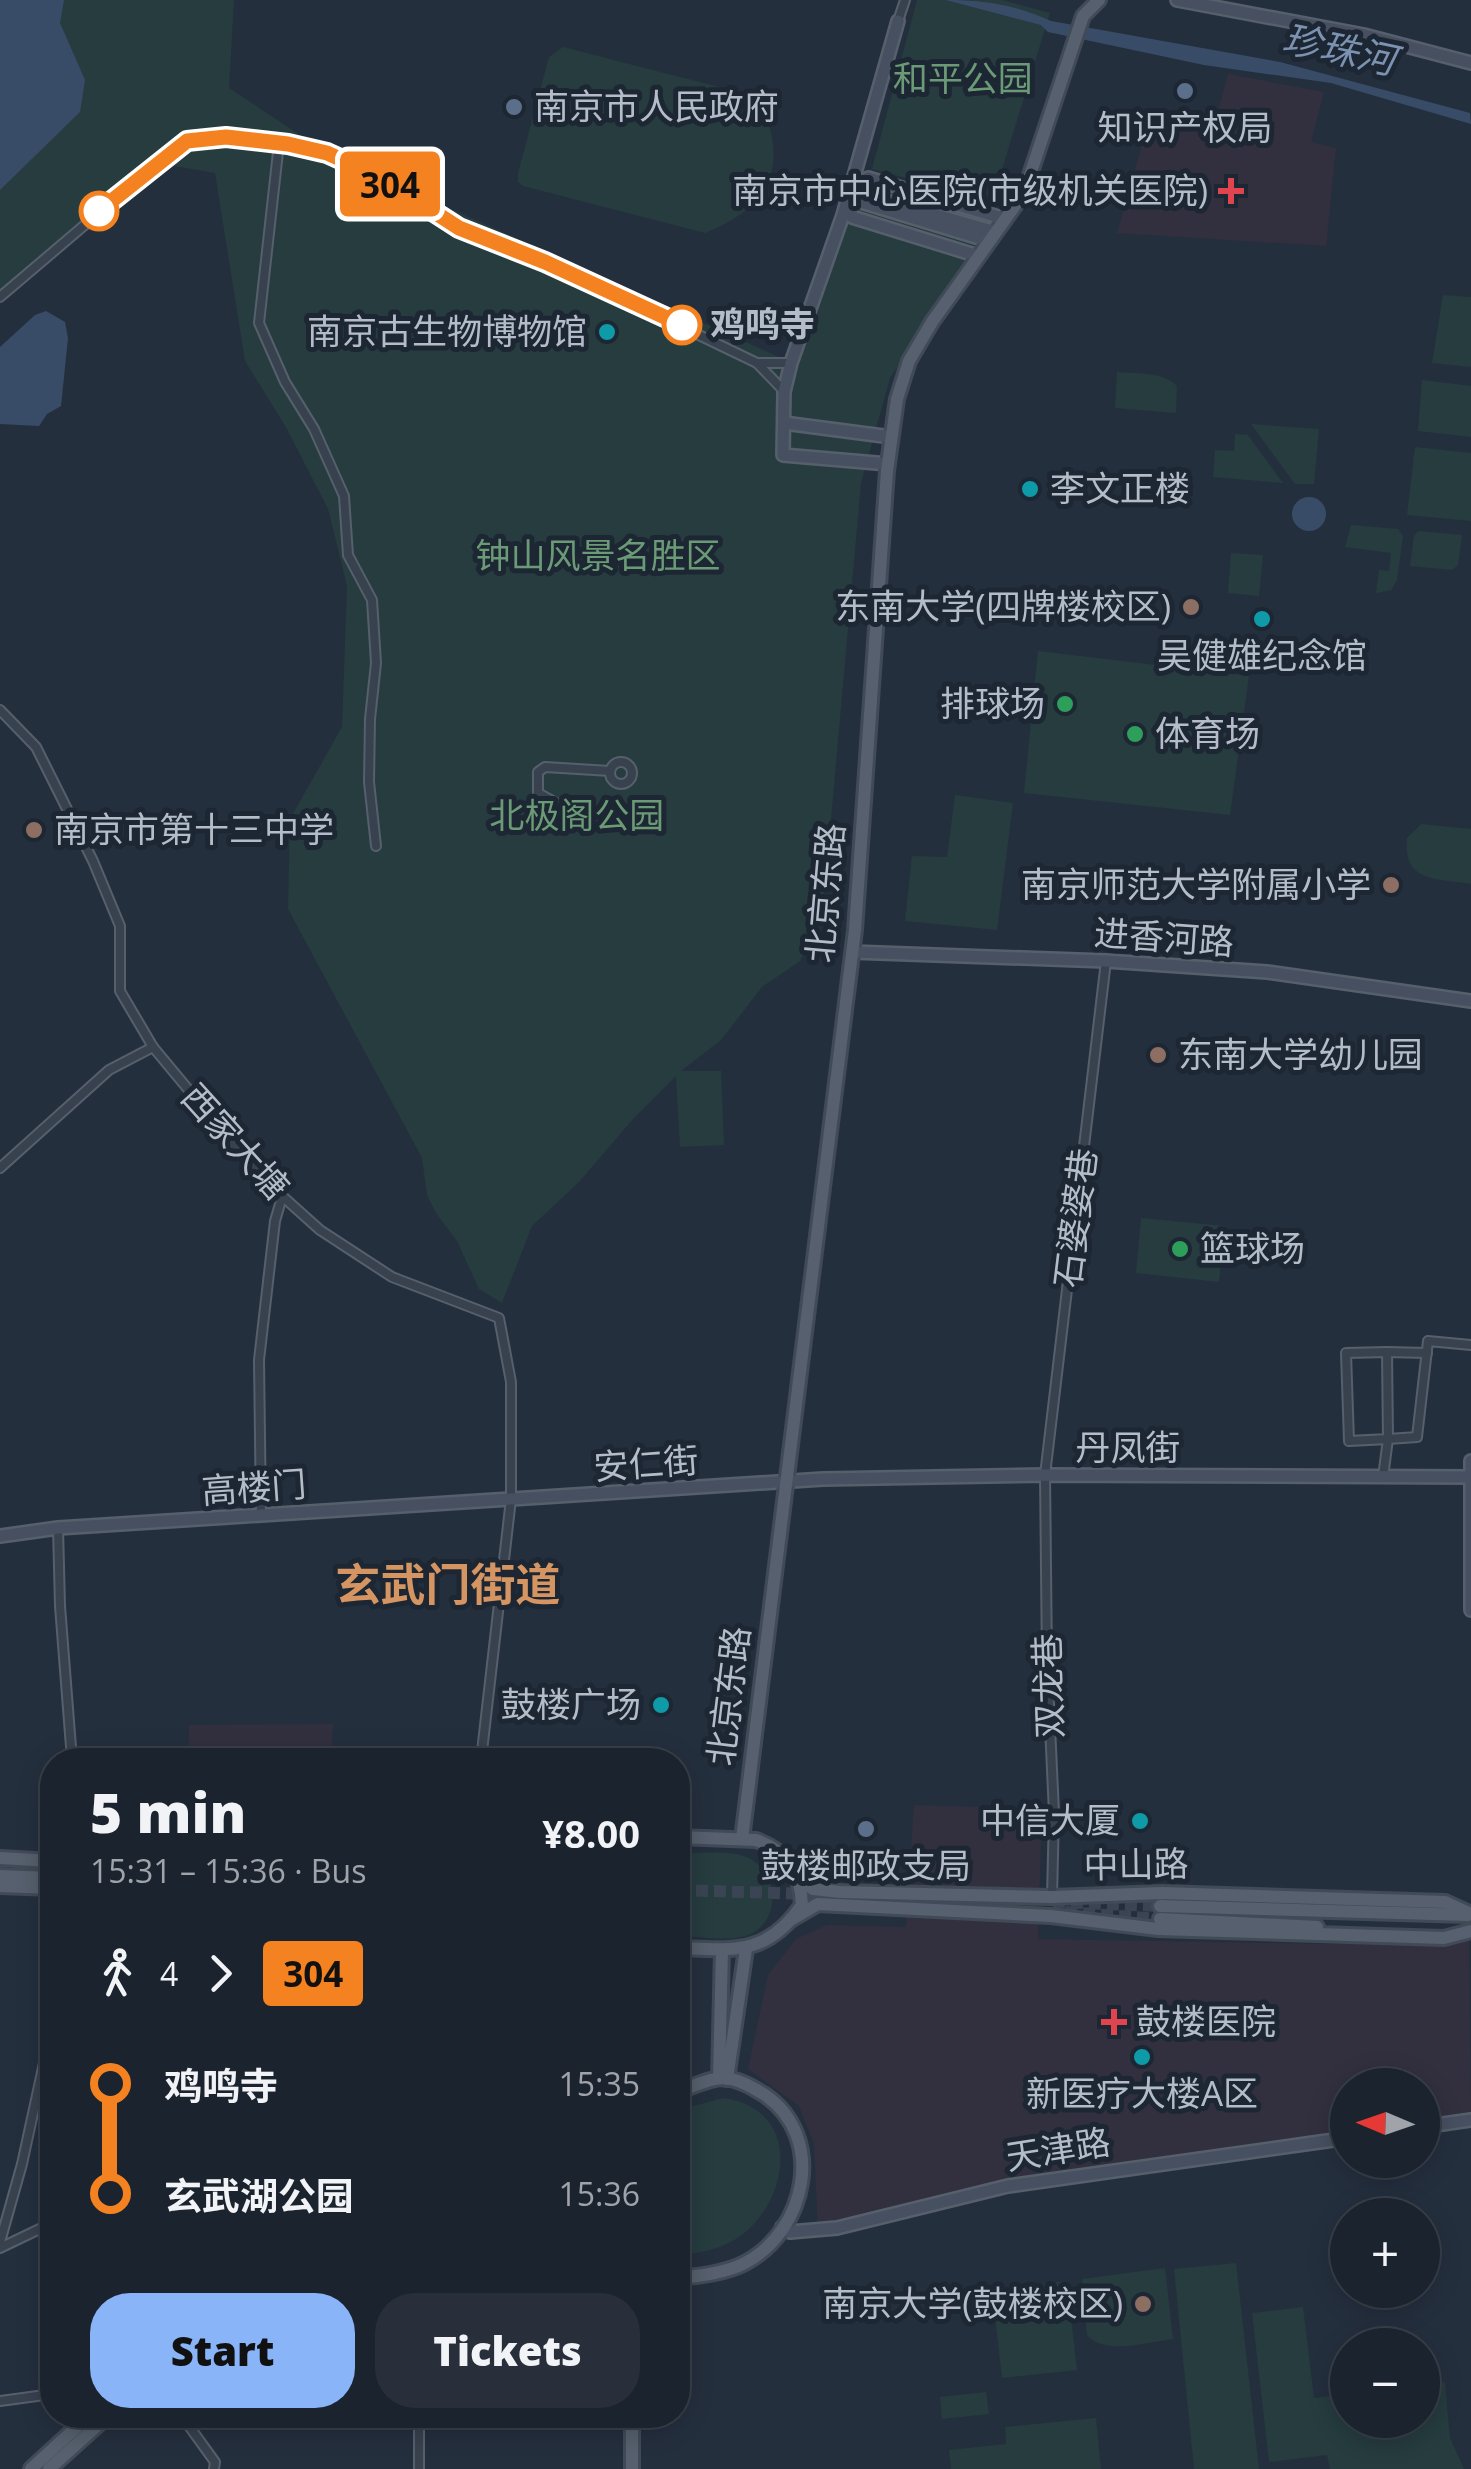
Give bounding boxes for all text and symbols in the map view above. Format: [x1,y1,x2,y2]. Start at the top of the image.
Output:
water label: 珍珠河 [1278,11,1407,87]
park label: 和平公园 [893,54,1033,101]
marker: 知识产权局 [1174,80,1196,102]
place label: 南京市人民政府 [534,82,779,129]
marker: 南京市人民政府 [503,96,525,118]
place label: 知识产权局 [1097,103,1273,150]
line badge: 304 [332,152,448,216]
text: 304 [360,161,420,208]
place label: 南京市中心医院(市级机关医院) [732,166,1208,213]
marker: 南京市中心医院(市级机关医院) [1218,178,1244,204]
unlabelled marker [80,192,118,230]
place label: 鸡鸣寺 [710,300,815,347]
marker: 鸡鸣寺 [663,306,701,344]
place label: 南京古生物博物馆 [307,307,587,354]
marker: 南京古生物博物馆 [596,321,618,343]
place label: 李文正楼 [1050,464,1190,511]
marker: 李文正楼 [1019,478,1041,500]
park label: 钟山风景名胜区 [475,531,721,578]
place label: 东南大学(四牌楼校区) [835,582,1171,629]
marker: 东南大学(四牌楼校区) [1180,596,1202,618]
marker: 吴健雄纪念馆 [1251,608,1273,630]
place label: 吴健雄纪念馆 [1157,631,1367,678]
place label: 排球场 [940,679,1045,726]
marker: 排球场 [1054,693,1076,715]
place label: 体育场 [1155,709,1260,756]
marker: 体育场 [1124,723,1146,745]
park label: 北极阁公园 [489,791,665,838]
place label: 南京市第十三中学 [54,805,334,852]
marker: 南京市第十三中学 [23,819,45,841]
street label: 北京东路 [795,821,854,965]
place label: 南京师范大学附属小学 [1021,860,1371,907]
marker: 南京师范大学附属小学 [1380,874,1402,896]
street label: 进香河路 [1093,908,1236,965]
place label: 东南大学幼儿园 [1178,1030,1423,1077]
marker: 东南大学幼儿园 [1147,1044,1169,1066]
street label: 西家大塘 [172,1073,300,1209]
street label: 石婆婆巷 [1043,1145,1106,1290]
place label: 篮球场 [1200,1224,1305,1271]
marker: 篮球场 [1169,1238,1191,1260]
street label: 丹凤街 [1075,1423,1181,1470]
street label: 安仁街 [592,1435,700,1490]
street label: 高楼门 [200,1459,308,1514]
district label: 玄武门街道 [335,1553,561,1614]
street label: 北京东路 [696,1623,759,1768]
street label: 双龙巷 [1022,1633,1073,1739]
place label: 鼓楼广场 [501,1680,641,1727]
marker: 鼓楼广场 [650,1694,672,1716]
text: 5 min [90,1774,246,1849]
place label: 中信大厦 [980,1796,1120,1843]
text: ¥8.00 [542,1807,640,1859]
marker: 中信大厦 [1129,1810,1151,1832]
marker: 鼓楼邮政支局 [855,1818,877,1840]
street label: 中山路 [1083,1839,1189,1888]
place label: 鼓楼邮政支局 [761,1841,971,1888]
text: 15:31 – 15:36 · Bus [90,1849,366,1892]
icon: walk [90,1946,145,2001]
icon: forward [193,1946,248,2001]
text: 304 [283,1950,343,1997]
text: 4 [160,1952,178,1995]
place label: 鼓楼医院 [1136,1997,1276,2044]
marker: 鼓楼医院 [1101,2009,1127,2035]
marker: 新医疗大楼A区 [1131,2046,1153,2068]
text: 鸡鸣寺 [164,2059,278,2111]
text: 15:35 [558,2062,640,2105]
north arrow [1330,2068,1440,2178]
map controls [1330,2068,1440,2438]
place label: 新医疗大楼A区 [1026,2069,1258,2116]
street label: 天津路 [1002,2117,1113,2180]
text: 玄武湖公园 [164,2169,354,2221]
text: 15:36 [558,2172,640,2215]
button: + [1330,2198,1440,2308]
place label: 南京大学(鼓楼校区) [822,2279,1123,2326]
button: Start [90,2293,355,2408]
button: Tickets [375,2293,640,2408]
marker: 南京大学(鼓楼校区) [1132,2293,1154,2315]
button: − [1330,2328,1440,2438]

